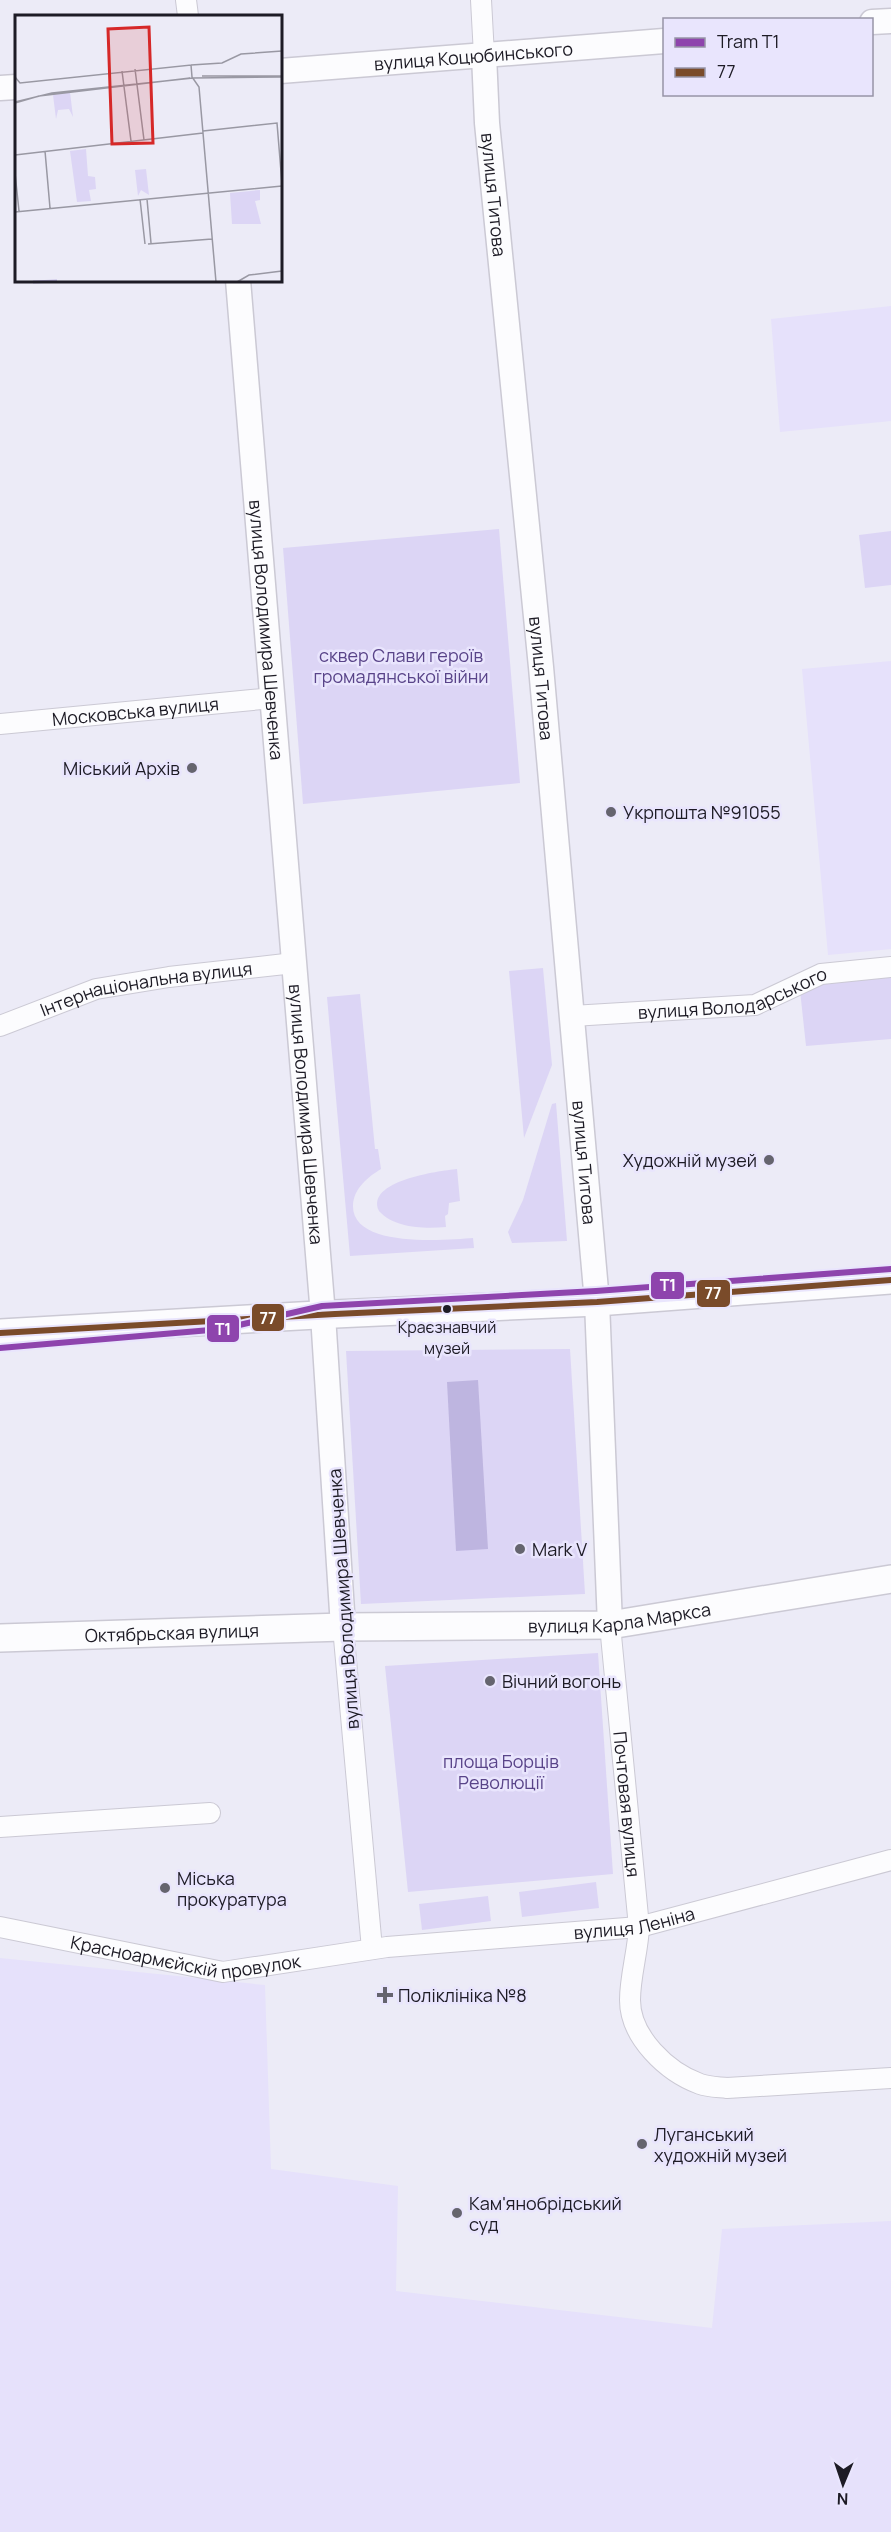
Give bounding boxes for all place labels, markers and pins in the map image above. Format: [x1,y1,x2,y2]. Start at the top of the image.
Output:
place label: Міський Архів [63,756,180,780]
marker: Міський Архів [185,761,199,775]
place label: Укрпошта №91055 [623,800,781,824]
marker: Укрпошта №91055 [604,805,618,819]
place label: Художній музей [623,1148,757,1172]
marker: Художній музей [762,1153,776,1167]
marker: Краєзнавчий музей [441,1303,453,1315]
place label: Краєзнавчий музей [398,1316,496,1359]
place label: Mark V [532,1537,587,1561]
marker: Mark V [513,1542,527,1556]
place label: Вічний вогонь [502,1669,621,1693]
marker: Вічний вогонь [483,1674,497,1688]
place label: Міська прокуратура [177,1866,287,1911]
marker: Міська прокуратура [158,1881,172,1895]
place label: Поліклініка №8 [398,1983,527,2007]
marker: Поліклініка №8 [376,1986,394,2004]
place label: Луганський художній музей [654,2122,787,2167]
marker: Луганський художній музей [635,2137,649,2151]
place label: Кам'янобрідський суд [469,2191,622,2236]
marker: Кам'янобрідський суд [450,2206,464,2220]

